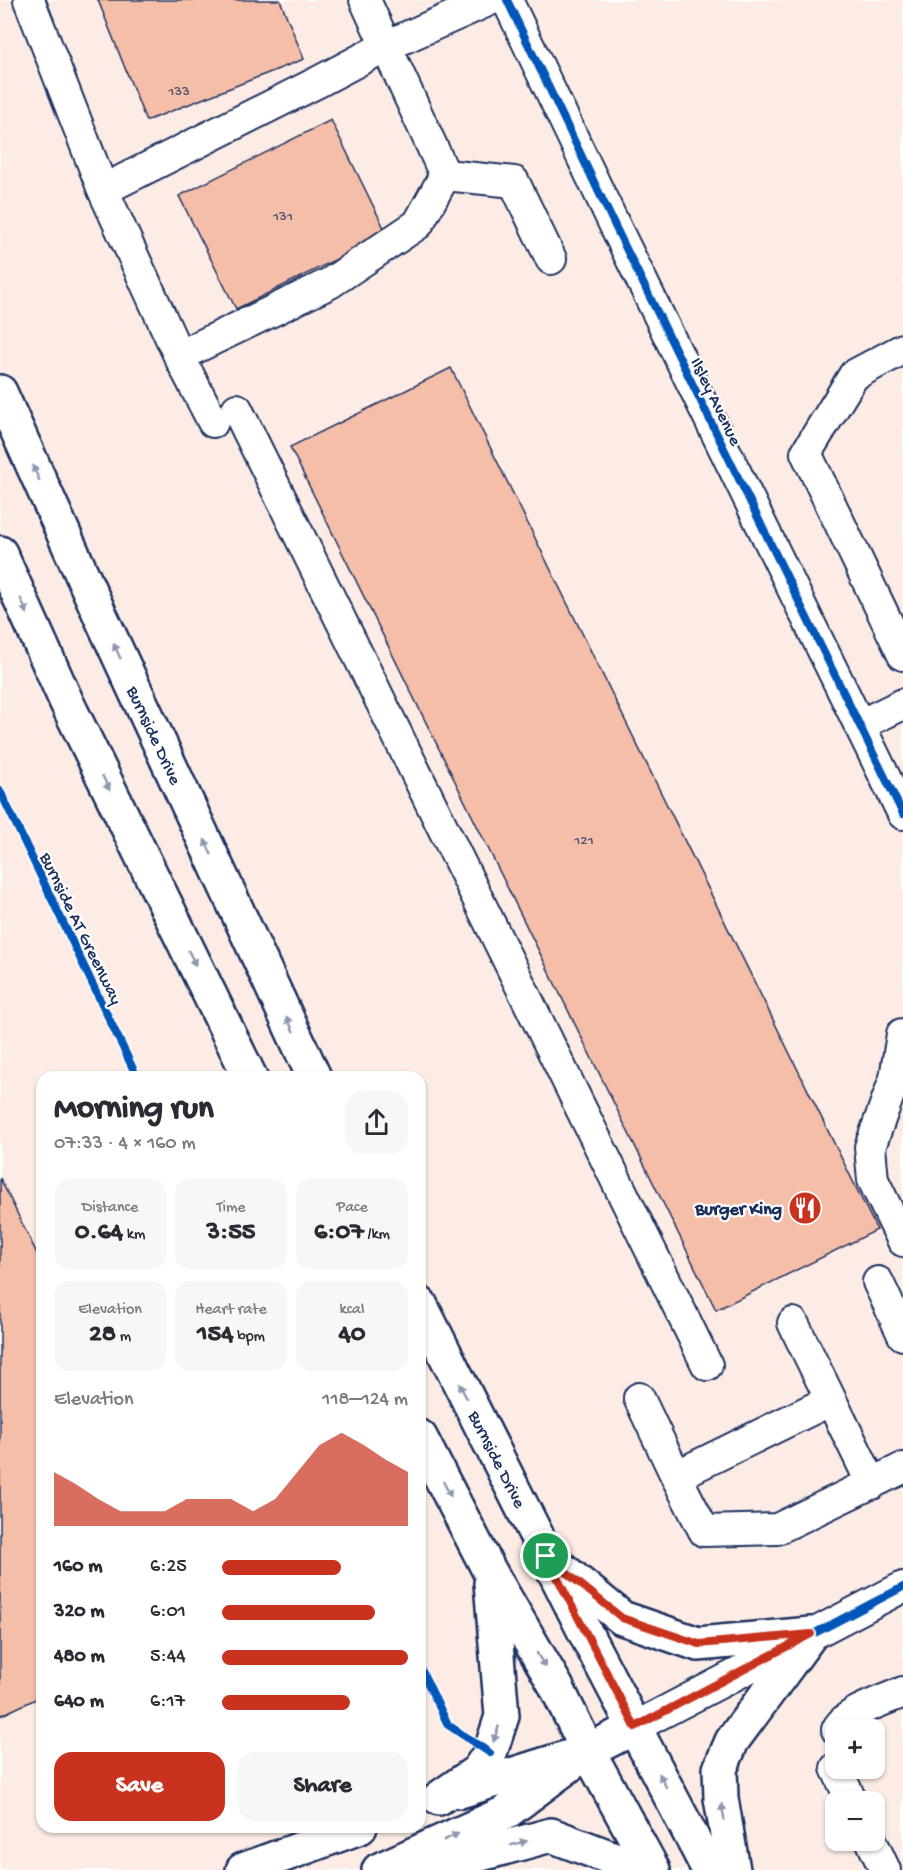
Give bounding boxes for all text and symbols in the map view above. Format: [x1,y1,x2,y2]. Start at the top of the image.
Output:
house number: 133 [167,83,190,101]
house number: 131 [272,208,293,226]
street label: Ilsley Avenue [684,355,745,450]
one-way arrow [32,465,41,482]
one-way arrow [19,598,29,616]
one-way arrow [112,643,121,660]
street label: Burnside Drive [120,682,185,789]
one-way arrow [101,775,111,792]
house number: 121 [573,832,594,850]
one-way arrow [203,839,212,856]
street label: Burnside AT Greenway [33,849,126,1009]
one-way arrow [187,950,196,967]
one-way arrow [285,1015,294,1032]
text: Morning run [54,1091,214,1129]
button: share [345,1091,408,1154]
text: 07:33 · 4 × 160 m [54,1133,196,1156]
restaurant icon: Burger King [787,1190,823,1226]
text: Distance [82,1199,138,1218]
text: Time [216,1199,246,1218]
text: Pace [336,1199,368,1218]
place label: Burger King [694,1200,782,1221]
text: 0.64 [75,1218,123,1249]
text: 3:55 [206,1218,256,1249]
text: 6:07 [314,1218,364,1249]
text: km [123,1226,145,1245]
text: /km [364,1226,390,1245]
text: Elevation [78,1301,142,1320]
text: Heart rate [195,1301,267,1320]
text: kcal [340,1301,364,1320]
text: 28 [89,1320,116,1351]
text: 154 [197,1320,234,1351]
text: 40 [338,1320,366,1351]
text: m [116,1328,131,1347]
text: bpm [234,1328,265,1347]
one-way arrow [458,1383,468,1400]
text: Elevation [54,1389,134,1412]
text: 118–124 m [322,1389,408,1412]
street label: Burnside Drive [462,1407,530,1513]
one-way arrow [442,1481,452,1498]
pin [520,1530,571,1581]
icon: arrive [529,1539,562,1572]
text: 160 m [54,1556,103,1579]
text: 6:25 [150,1556,187,1579]
text: 320 m [54,1601,104,1624]
text: 6:01 [150,1601,186,1624]
text: 480 m [54,1646,105,1669]
text: 5:44 [150,1646,186,1669]
one-way arrow [536,1652,546,1669]
text: 640 m [54,1691,104,1714]
text: 6:17 [150,1691,185,1714]
map controls [825,1719,885,1851]
button: + [825,1719,885,1779]
one-way arrow [491,1725,501,1743]
button: Save [54,1752,225,1821]
button: Share [237,1752,408,1821]
one-way arrow [658,1772,668,1789]
button: − [825,1791,885,1851]
one-way arrow [719,1803,728,1822]
one-way arrow [443,1833,460,1842]
one-way arrow [510,1838,528,1848]

